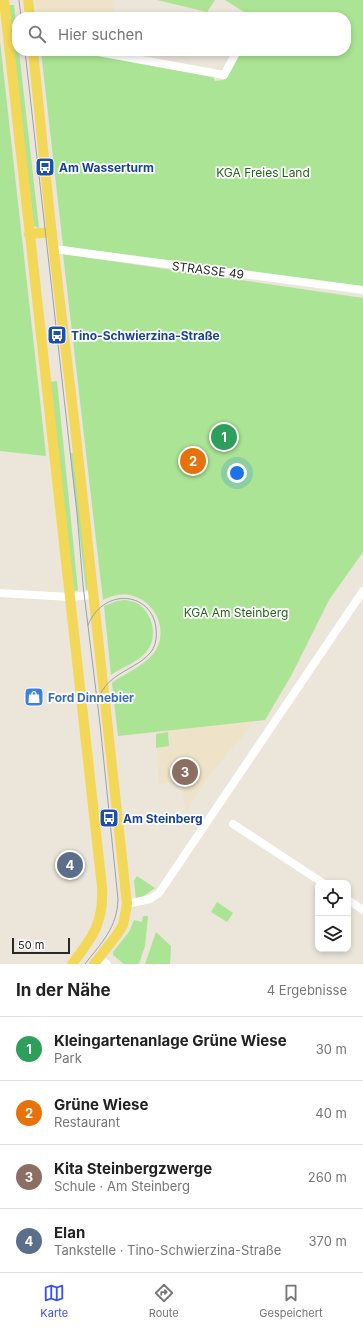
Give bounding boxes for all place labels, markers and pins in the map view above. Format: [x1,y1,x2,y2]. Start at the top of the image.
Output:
bus stop icon: Am Wasserturm [34,156,56,178]
place label: Am Wasserturm [59,160,154,175]
bus stop icon: Tino-Schwierzina-Straße [46,324,68,346]
place label: Tino-Schwierzina-Straße [71,328,220,343]
pin: 1 [211,422,237,452]
pin: 2 [180,446,206,476]
shop icon: Ford Dinnebier [23,686,45,708]
place label: Ford Dinnebier [48,690,134,705]
pin: 3 [172,757,198,787]
bus stop icon: Am Steinberg [98,807,120,829]
place label: Am Steinberg [123,811,203,826]
pin: 4 [57,850,83,880]

